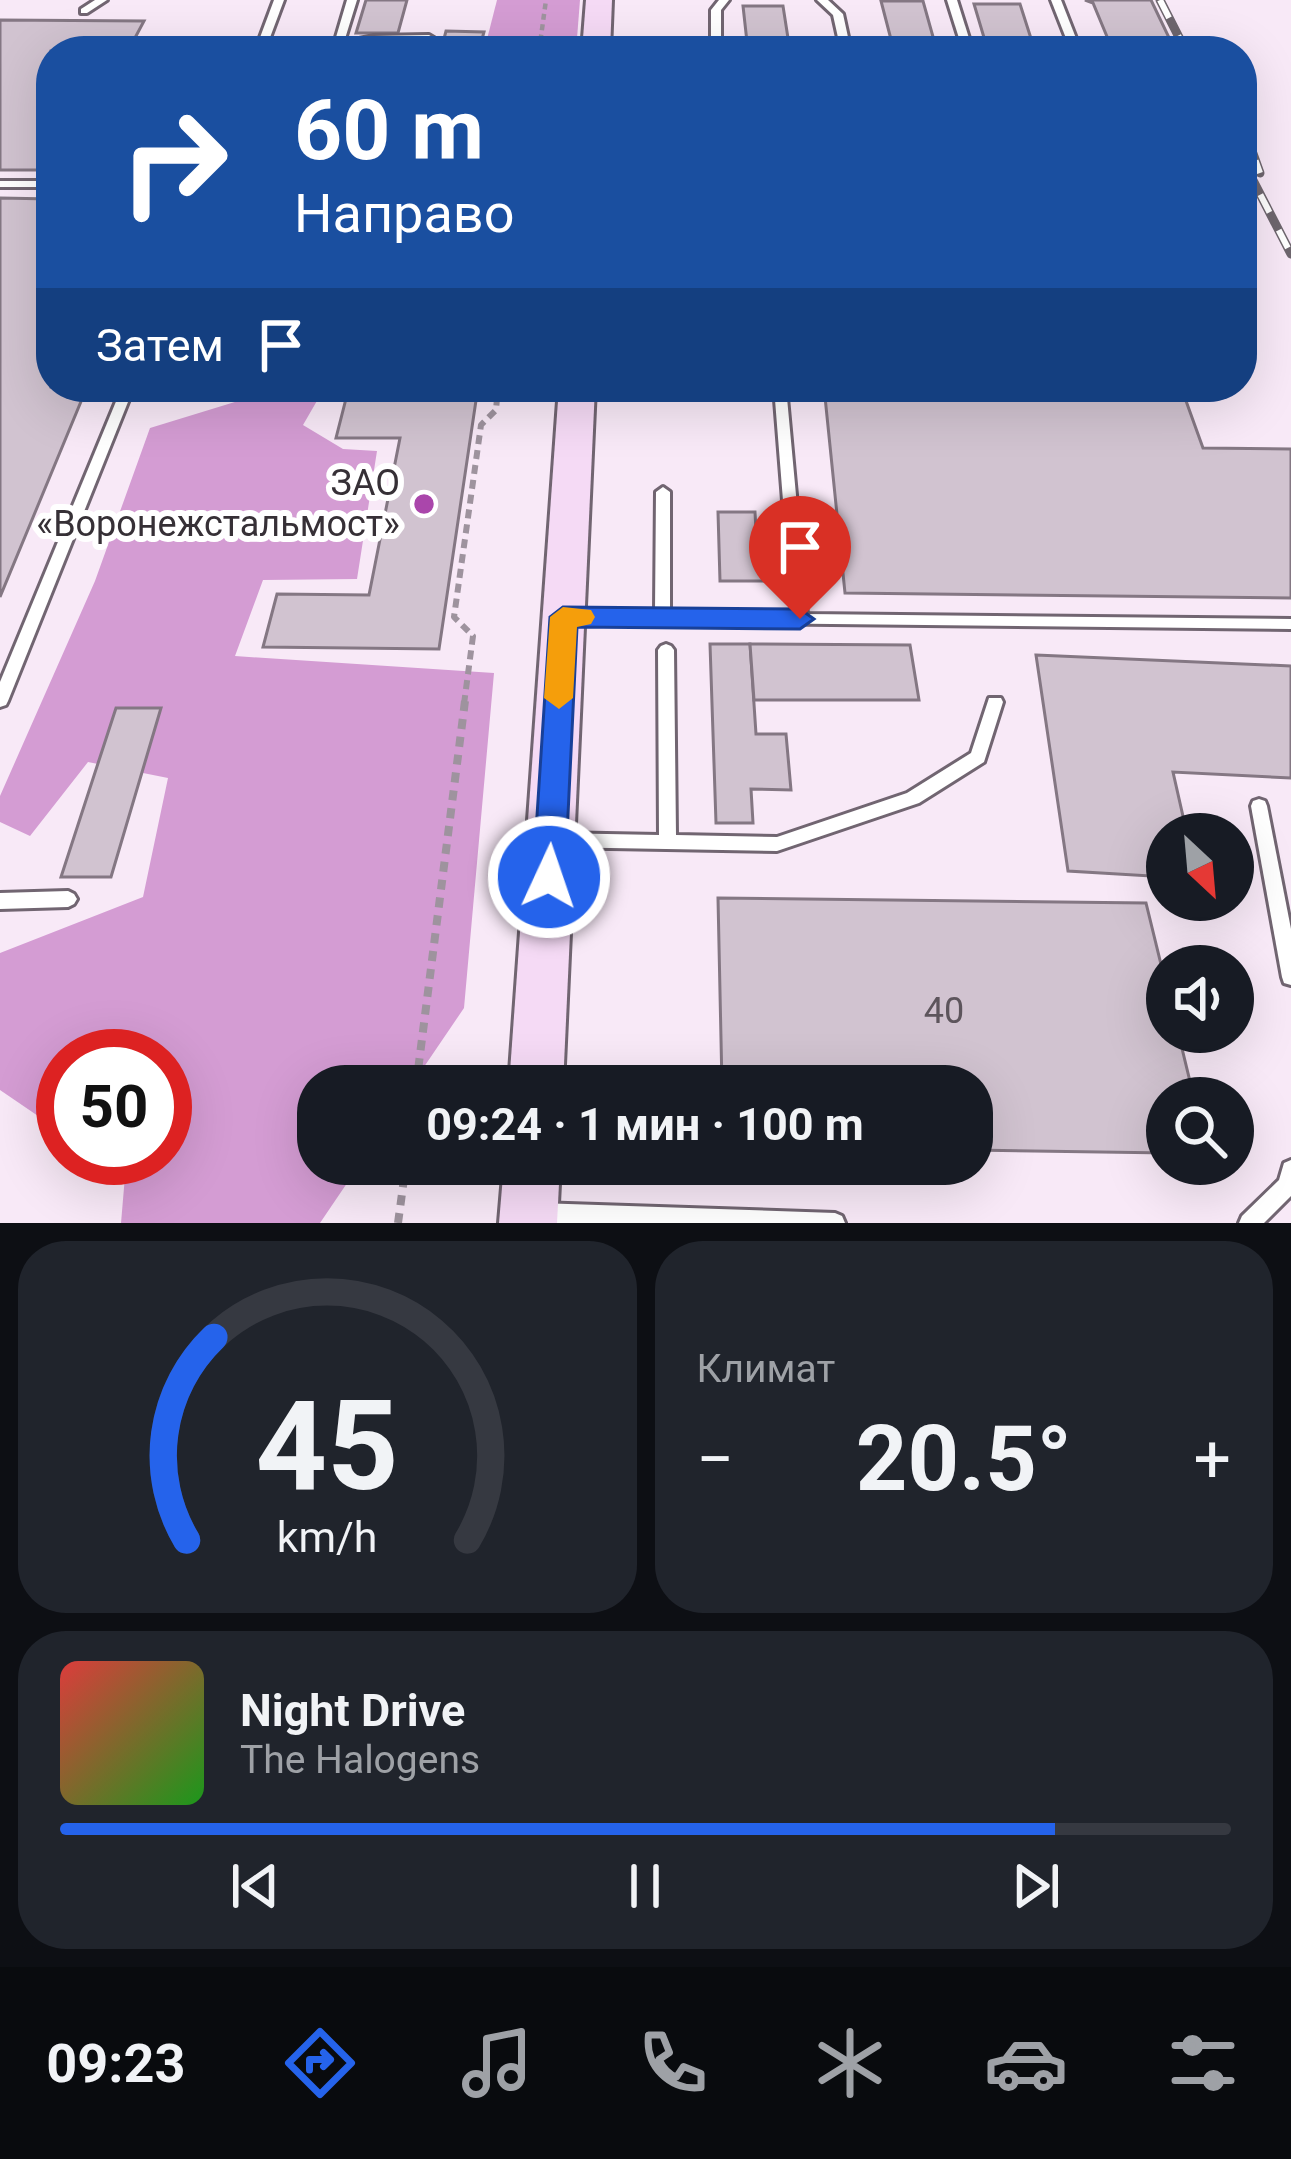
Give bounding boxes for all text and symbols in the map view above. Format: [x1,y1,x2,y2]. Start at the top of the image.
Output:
text: 60 m [294,81,484,180]
icon: right [96,84,252,240]
text: Направо [294,182,514,245]
icon: arrive [248,312,314,378]
text: Затем [96,319,224,372]
place label: ЗАО «Воронежстальмост» [36,462,400,545]
marker: ЗАО «Воронежстальмост» [411,491,437,517]
pin [749,496,851,619]
icon: arrive [767,514,833,580]
north arrow [1146,813,1254,921]
map controls [1146,813,1254,1185]
position arrow [486,814,612,940]
button: sound [1146,945,1254,1053]
house number: 40 [924,990,964,1032]
speed limit sign: 50 [36,1029,192,1185]
button: search [1146,1077,1254,1185]
text: 09:24 · 1 мин · 100 m [426,1098,864,1151]
text: Климат [697,1346,835,1392]
text: 45 [256,1373,399,1519]
text: 20.5° [856,1407,1072,1512]
text: − [697,1421,734,1498]
text: + [1194,1421,1231,1498]
text: km/h [277,1512,378,1562]
text: Night Drive [240,1684,465,1737]
text: The Halogens [240,1737,480,1783]
icon: previous [222,1853,288,1919]
icon: pause [612,1853,678,1919]
icon: next [1003,1853,1069,1919]
icon: directions [278,2021,362,2105]
icon: music [455,2021,539,2105]
icon: phone [631,2021,715,2105]
icon: climate [808,2021,892,2105]
icon: car [984,2021,1068,2105]
icon: filters [1161,2021,1245,2105]
text: 09:23 [46,2032,185,2095]

